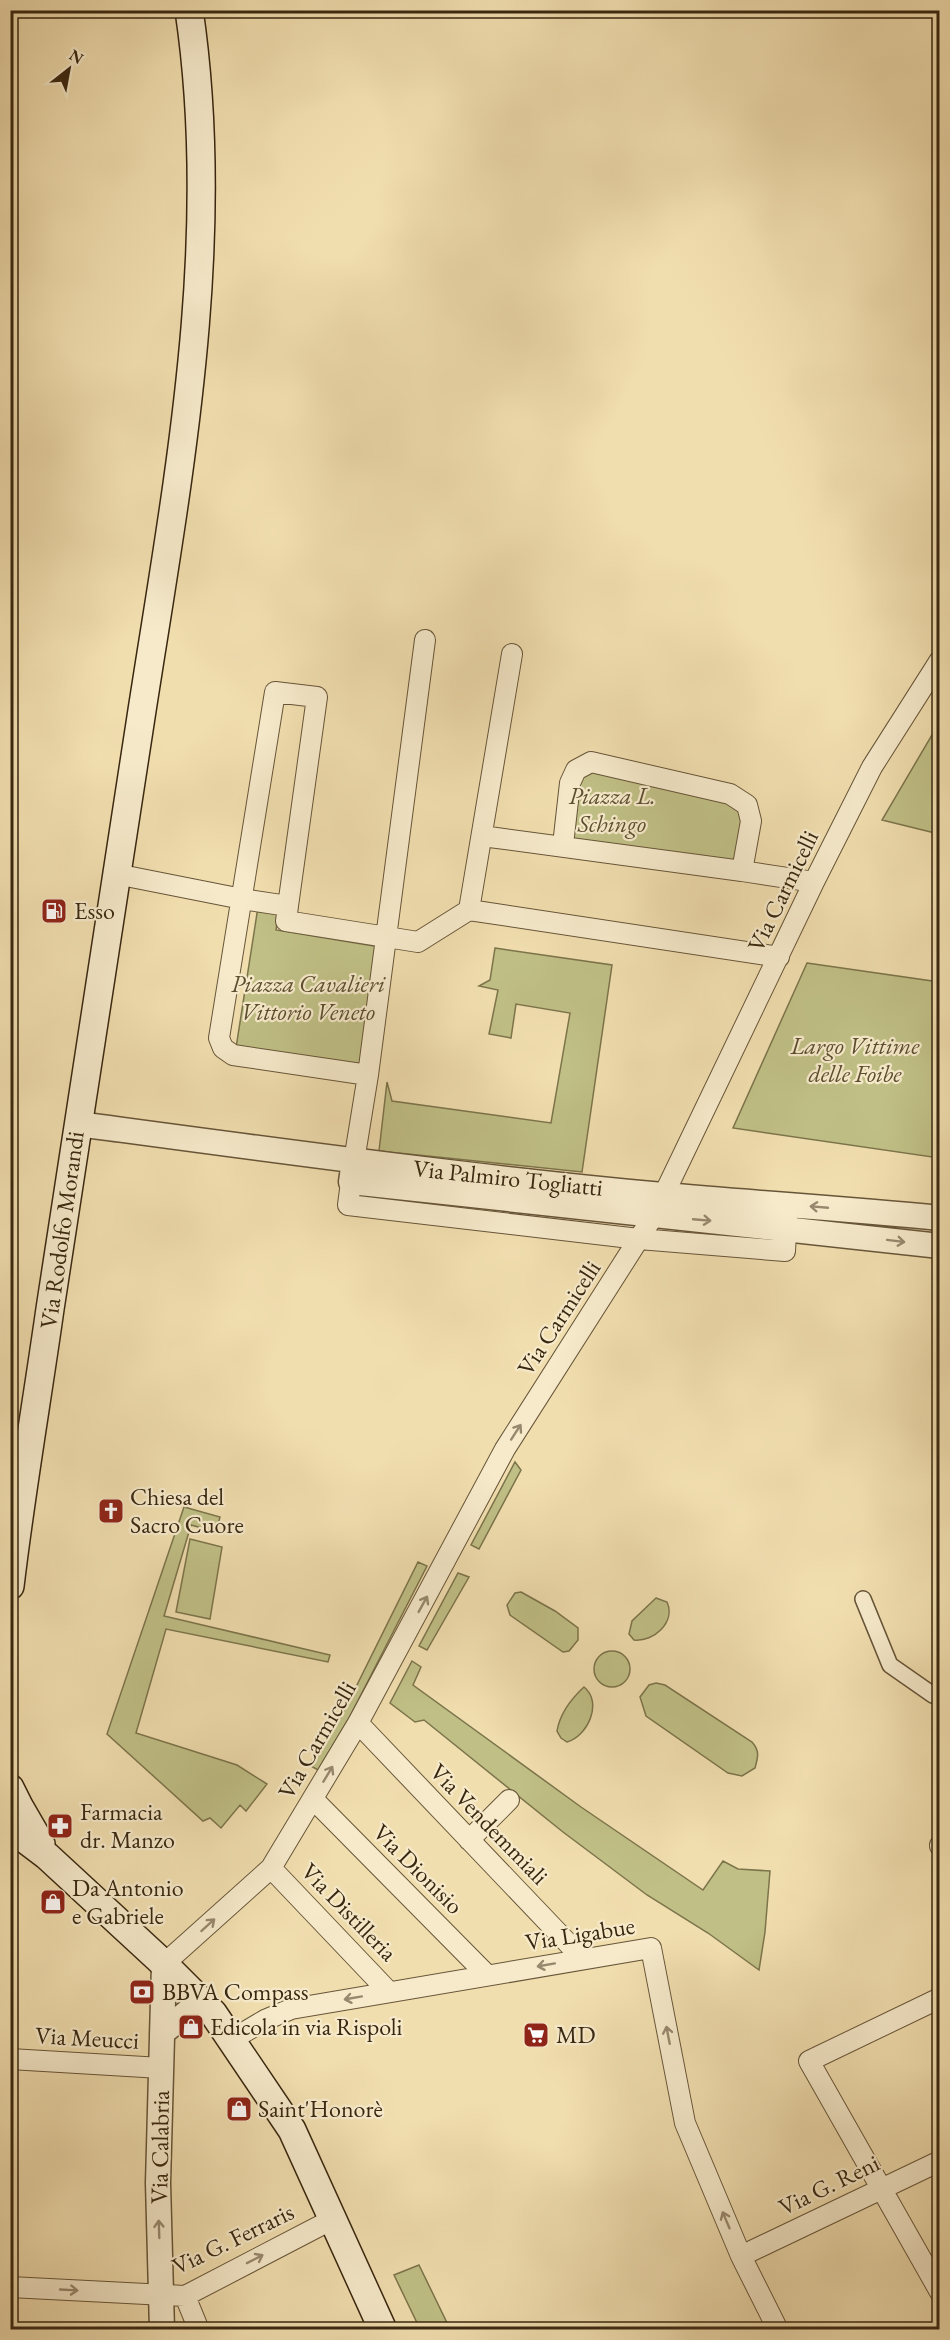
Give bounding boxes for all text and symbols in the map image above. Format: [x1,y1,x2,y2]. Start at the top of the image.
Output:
north arrow [39,39,99,99]
text: N [66,44,87,69]
park label: Piazza L. Schingo [568,780,656,839]
street label: Via Carmicelli [740,825,825,957]
place label: Esso [74,895,115,926]
fuel station icon: Esso [39,896,69,926]
park label: Piazza Cavalieri Vittorio Veneto [231,968,386,1027]
park label: Largo Vittime delle Foibe [790,1030,920,1089]
street label: Via Rodolfo Morandi [32,1129,91,1331]
street label: Via Palmiro Togliatti [412,1152,605,1203]
one-way arrow [809,1201,829,1212]
one-way arrow [691,1215,711,1226]
one-way arrow [885,1235,905,1246]
street label: Via Carmicelli [510,1254,607,1381]
one-way arrow [510,1424,522,1441]
place label: Chiesa del Sacro Cuore [130,1481,244,1540]
church icon: Chiesa del Sacro Cuore [96,1496,126,1526]
one-way arrow [418,1595,429,1613]
street label: Via Carmicelli [270,1675,363,1804]
street label: Via Vendemmiali [423,1756,555,1891]
one-way arrow [322,1766,334,1783]
place label: Farmacia dr. Manzo [80,1796,175,1855]
pharmacy icon: Farmacia dr. Manzo [45,1811,75,1841]
street label: Via Dionisio [366,1817,470,1921]
street label: Via Distilleria [295,1856,404,1968]
place label: Da Antonio e Gabriele [72,1872,184,1931]
shop icon: Da Antonio e Gabriele [38,1887,68,1917]
street label: Via Ligabue [523,1910,637,1957]
one-way arrow [200,1918,215,1932]
one-way arrow [536,1960,556,1971]
place label: BBVA Compass [162,1976,309,2007]
bank icon: BBVA Compass [127,1977,157,2007]
one-way arrow [344,1993,364,2004]
place label: Edicola in via Rispoli [210,2011,403,2042]
shop icon: Edicola in via Rispoli [176,2012,206,2042]
street label: Via Meucci [34,2019,140,2056]
place label: MD [556,2019,596,2050]
supermarket icon: MD [521,2020,551,2050]
one-way arrow [662,2025,673,2045]
street label: Via Calabria [143,2089,176,2204]
place label: Saint'Honorè [258,2093,383,2124]
shop icon: Saint'Honorè [224,2094,254,2124]
street label: Via G. Reni [773,2147,885,2222]
street label: Via G. Ferraris [167,2196,299,2281]
one-way arrow [720,2211,731,2230]
one-way arrow [153,2220,165,2240]
one-way arrow [246,2253,263,2265]
one-way arrow [58,2285,78,2296]

